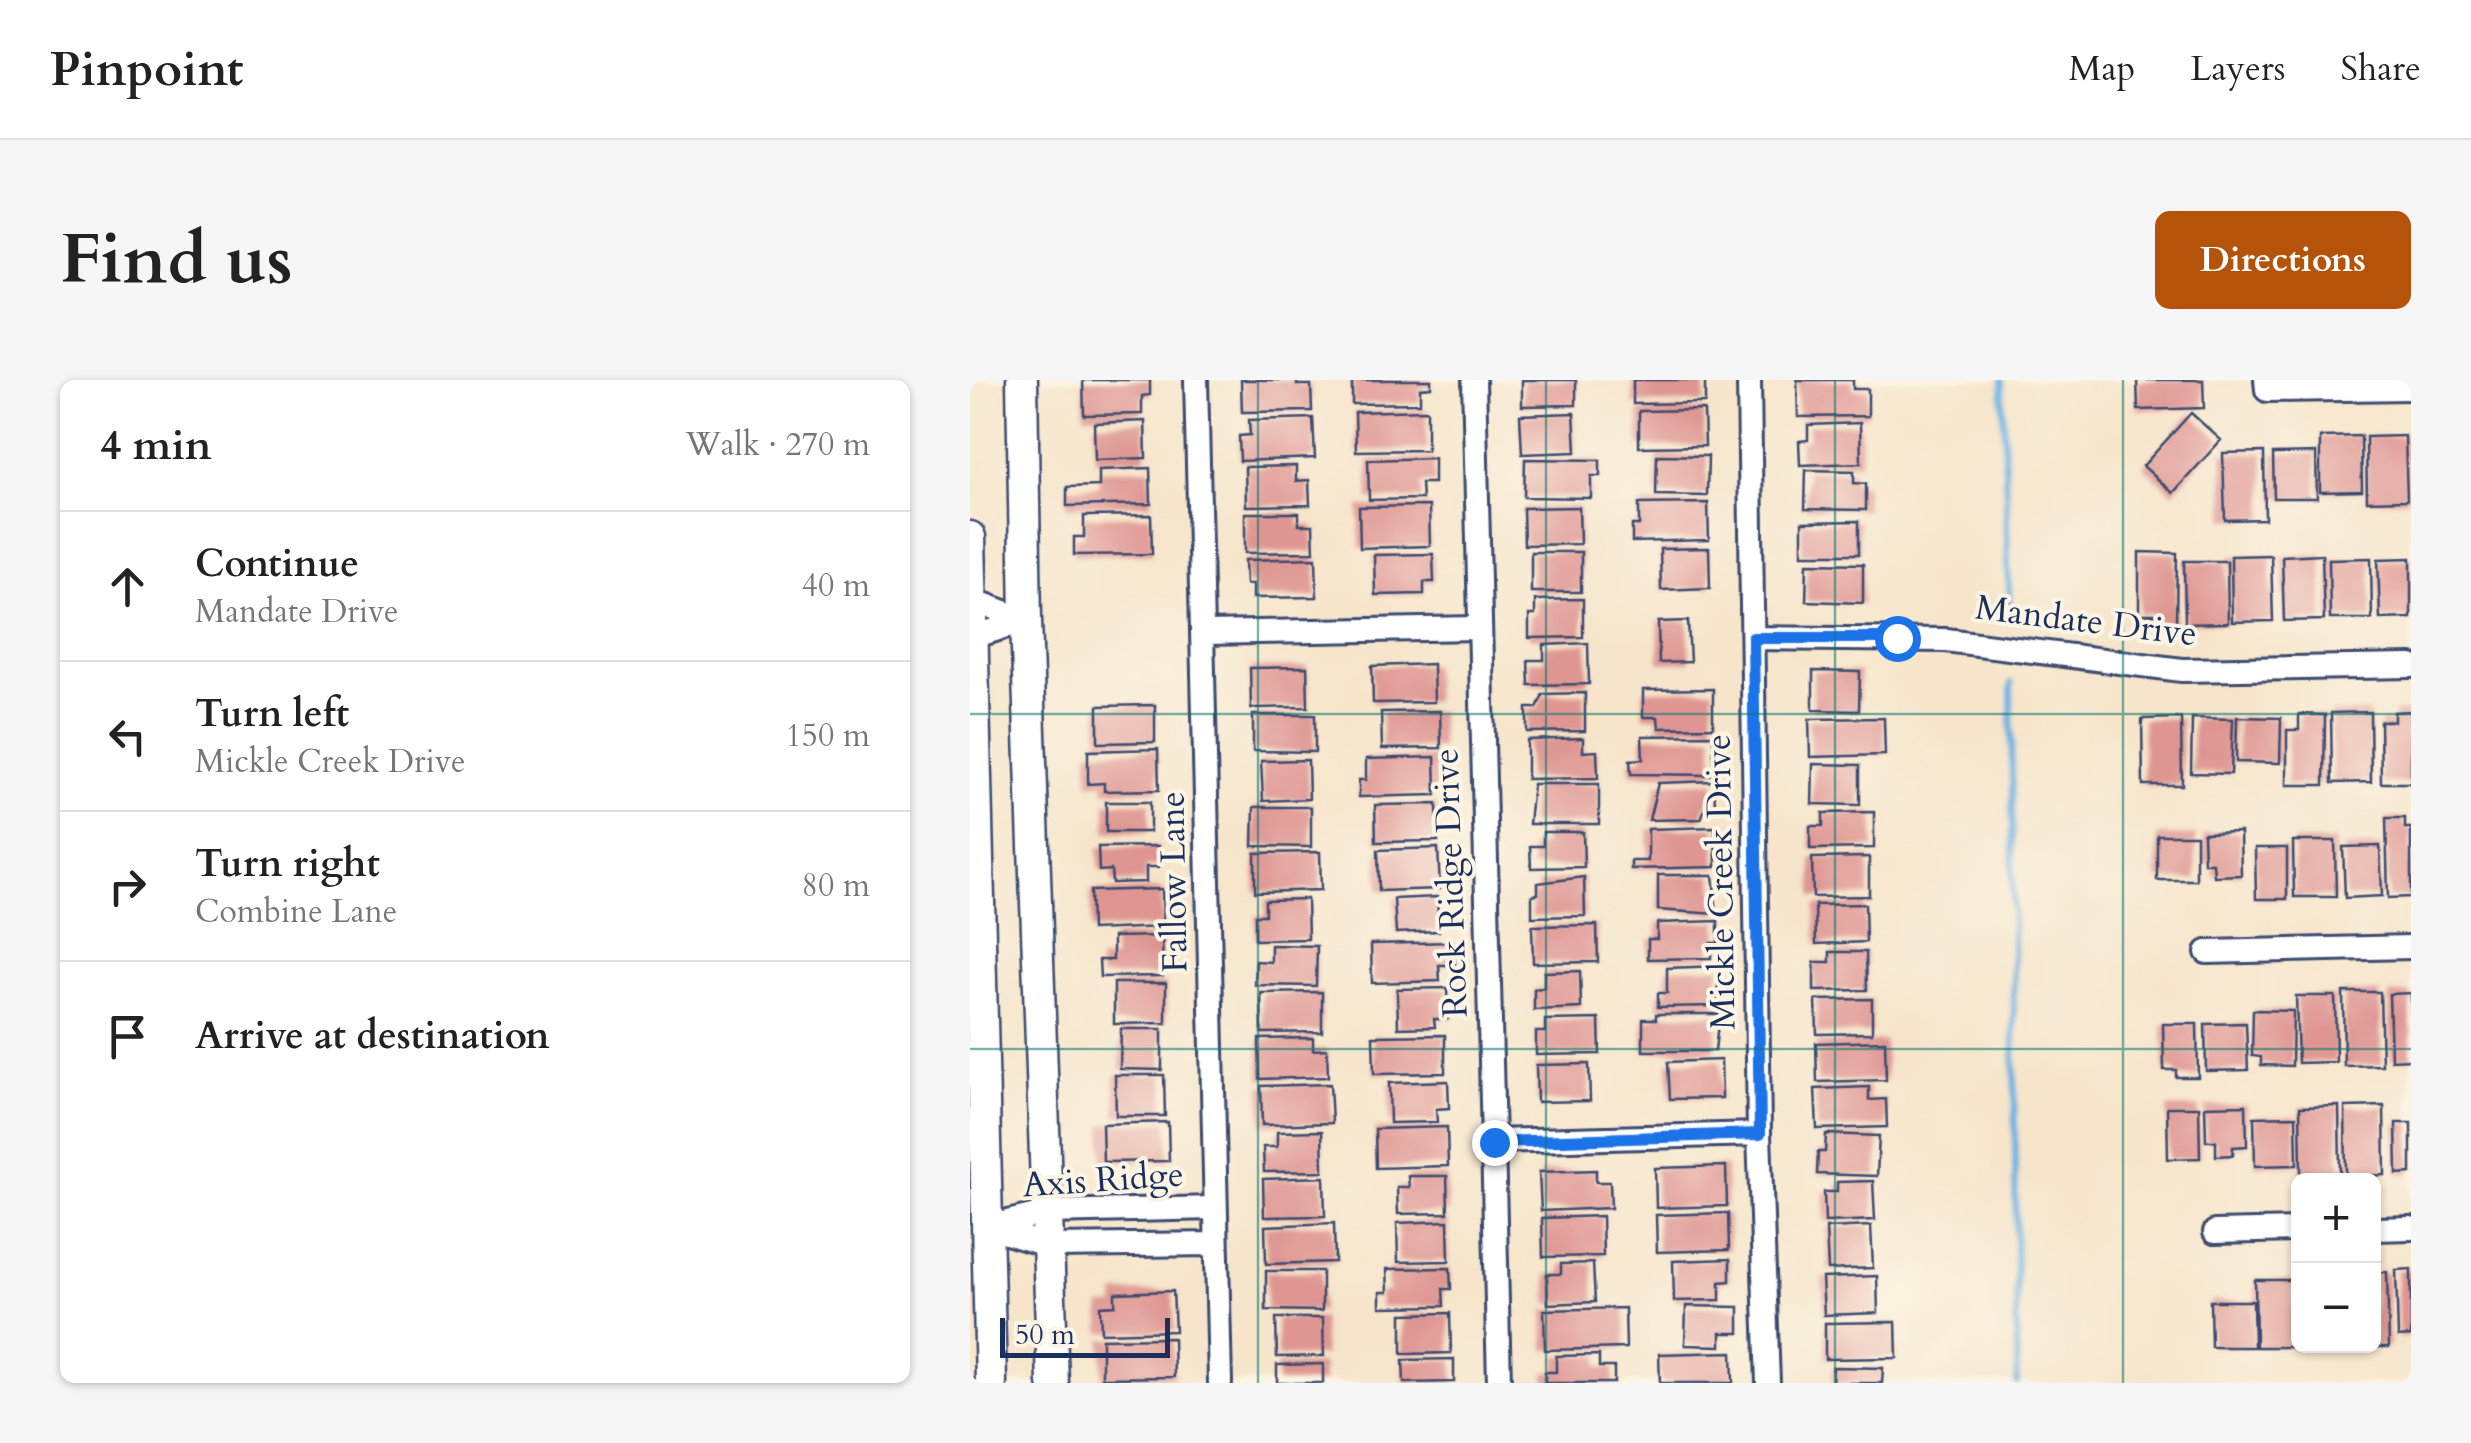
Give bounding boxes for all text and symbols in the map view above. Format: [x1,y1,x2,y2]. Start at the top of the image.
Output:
text: Pinpoint [50,37,243,102]
text: Map [2069,45,2135,93]
text: Layers [2190,45,2285,93]
text: Share [2340,45,2421,93]
button: Directions [2155,211,2411,309]
text: Find us [60,213,293,307]
text: 4 min [100,417,212,474]
text: Walk · 270 m [685,423,870,467]
text: Continue [195,538,359,590]
icon: ahead [100,559,155,614]
text: 40 m [802,564,870,608]
street label: Mandate Drive [1973,584,2199,658]
text: Mandate Drive [195,590,399,634]
route start [1875,616,1921,662]
text: Turn left [195,688,349,740]
icon: left [100,709,155,764]
text: 150 m [785,714,870,758]
street label: Mickle Creek Drive [1694,734,1748,1030]
text: Mickle Creek Drive [195,740,465,784]
street label: Rock Ridge Drive [1422,747,1480,1019]
street label: Fallow Lane [1148,791,1200,973]
text: Turn right [195,838,380,890]
icon: right [100,859,155,914]
text: 80 m [802,864,870,908]
text: Combine Lane [195,890,397,934]
icon: arrive [100,1009,155,1064]
text: Arrive at destination [195,1010,550,1062]
route end [1472,1120,1518,1166]
street label: Axis Ridge [1021,1150,1185,1210]
map controls [2291,1173,2381,1353]
button: + [2291,1173,2381,1263]
button: − [2291,1263,2381,1353]
scale bar [1000,1313,1170,1358]
text: 50 m [1015,1316,1075,1354]

